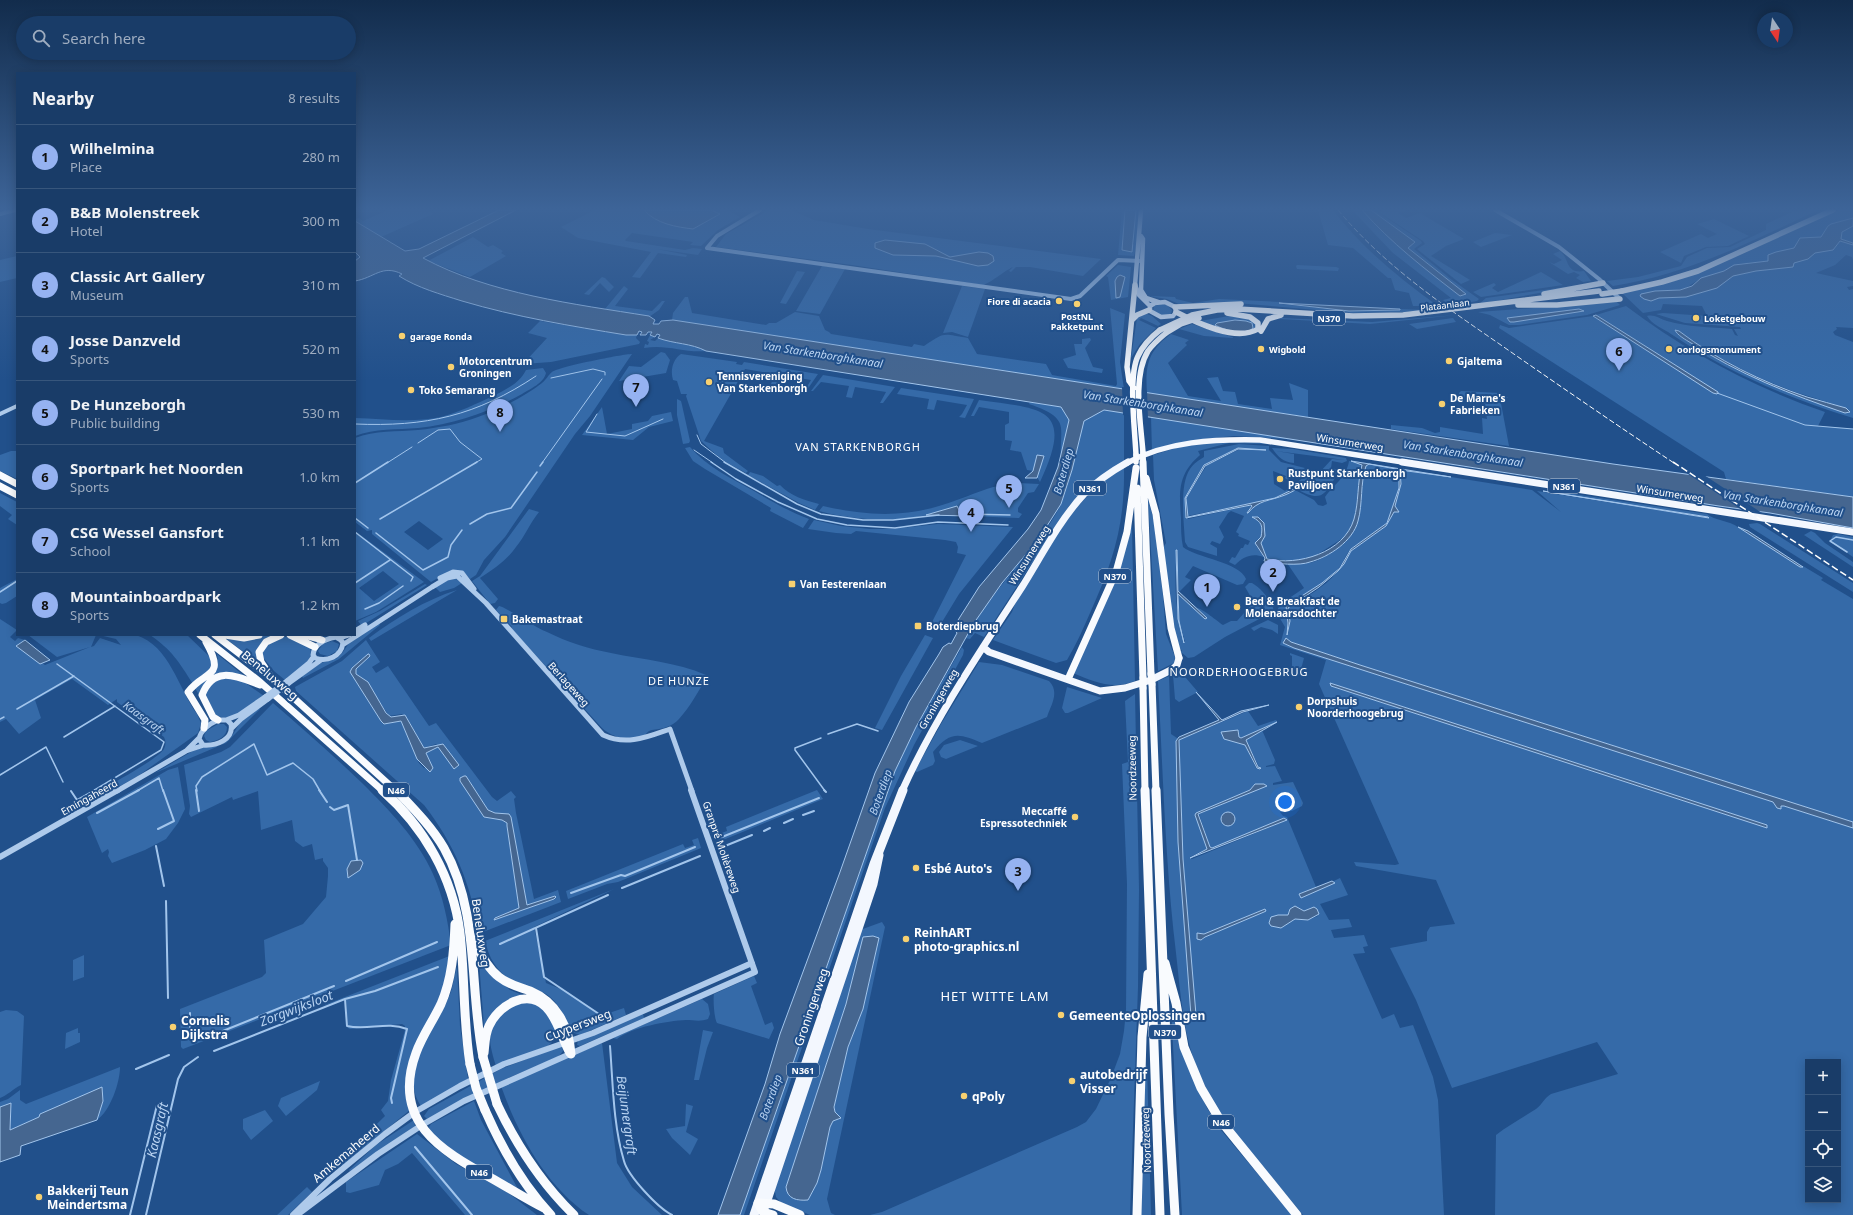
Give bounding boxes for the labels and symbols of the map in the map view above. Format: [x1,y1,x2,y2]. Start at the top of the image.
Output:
north arrow [1757,12,1793,48]
place label: Fiore di acacia [987,295,1051,308]
marker: Fiore di acacia [1054,296,1064,306]
street label: Plataanlaan [1420,296,1470,314]
marker: PostNL Pakketpunt [1072,299,1082,309]
place label: PostNL Pakketpunt [1051,310,1103,333]
road number: N370 [1313,311,1345,325]
place label: Loketgebouw [1704,312,1766,325]
marker: Loketgebouw [1691,313,1701,323]
place label: garage Ronda [410,330,472,343]
marker: garage Ronda [397,331,407,341]
water label: Van Starkenborghkanaal [762,337,885,371]
pin: 6 [1606,338,1632,371]
place label: Wigbold [1269,343,1306,356]
place label: oorlogsmonument [1677,343,1761,356]
marker: Wigbold [1256,344,1266,354]
marker: oorlogsmonument [1664,344,1674,354]
place label: Motorcentrum Groningen [459,354,532,380]
place label: Gjaltema [1457,354,1502,368]
marker: Gjaltema [1444,356,1454,366]
marker: Motorcentrum Groningen [446,362,456,372]
place label: Tennisvereniging Van Starkenborgh [717,369,807,395]
pin: 7 [623,374,649,407]
marker: Tennisvereniging Van Starkenborgh [704,377,714,387]
place label: Toko Semarang [419,383,496,397]
marker: Toko Semarang [406,385,416,395]
water label: Van Starkenborghkanaal [1082,386,1205,420]
place label: De Marne's Fabrieken [1450,391,1506,417]
pin: 8 [487,399,513,432]
marker: De Marne's Fabrieken [1437,399,1447,409]
street label: Winsumerweg [1315,430,1385,454]
water label: Van Starkenborghkanaal [1402,436,1525,470]
district label: VAN STARKENBORGH [795,439,921,454]
water label: Boterdiep [1049,446,1077,496]
place label: Rustpunt Starkenborgh Paviljoen [1288,466,1405,492]
marker: Rustpunt Starkenborgh Paviljoen [1275,474,1285,484]
pin: 5 [996,475,1022,508]
road number: N361 [1548,479,1580,493]
road number: N361 [1074,481,1106,495]
street label: Winsumerweg [1635,481,1705,505]
water label: Van Starkenborghkanaal [1722,486,1845,520]
pin: 4 [958,499,984,532]
street label: Winsumerweg [1005,523,1053,587]
pin: 2 [1260,559,1286,592]
road number: N370 [1099,569,1131,583]
pin: 1 [1194,574,1220,607]
place label: Van Eesterenlaan [800,577,887,591]
marker: Van Eesterenlaan [787,579,797,589]
place label: Bed & Breakfast de Molenaarsdochter [1245,594,1340,620]
marker: Bed & Breakfast de Molenaarsdochter [1232,602,1242,612]
place label: Bakemastraat [512,612,583,626]
marker: Bakemastraat [499,614,509,624]
place label: Boterdiepbrug [926,619,999,633]
marker: Boterdiepbrug [913,621,923,631]
street label: Beneluxweg [238,646,302,704]
street label: Berlageweg [545,659,593,709]
district label: NOORDERHOOGEBRUG [1170,664,1308,679]
street label: Groningerweg [915,666,961,732]
district label: DE HUNZE [648,673,710,688]
place label: Dorpshuis Noorderhoogebrug [1307,694,1404,720]
water label: Kaasgraft [120,697,168,737]
marker: Dorpshuis Noorderhoogebrug [1294,702,1304,712]
street label: Noordzeeweg [1124,735,1140,801]
water label: Boterdiep [865,767,895,817]
street label: Emingaheerd [58,776,120,818]
road number: N46 [383,783,409,797]
your location [1275,792,1295,812]
street label: Granpré Molièreweg [700,799,744,895]
place label: Meccaffé Espressotechniek [980,804,1068,830]
marker: Meccaffé Espressotechniek [1070,812,1080,822]
pin: 3 [1005,858,1031,891]
place label: Esbé Auto's [924,860,992,877]
marker: Esbé Auto's [911,863,921,873]
street label: Beneluxweg [468,898,494,968]
place label: ReinhART photo-graphics.nl [914,924,1019,955]
marker: ReinhART photo-graphics.nl [901,934,911,944]
street label: Groningerweg [790,966,832,1048]
water label: Zorgwijksloot [256,986,336,1031]
district label: HET WITTE LAM [940,987,1050,1005]
street label: Cuypersweg [542,1005,614,1045]
place label: GemeenteOplossingen [1069,1007,1205,1024]
marker: GemeenteOplossingen [1056,1010,1066,1020]
place label: Cornelis Dijkstra [181,1012,230,1043]
marker: Cornelis Dijkstra [168,1022,178,1032]
road number: N370 [1149,1025,1181,1039]
road number: N361 [787,1063,819,1077]
place label: autobedrijf Visser [1080,1066,1149,1097]
water label: Boterdiep [755,1072,785,1122]
water label: Beijumergraft [613,1074,642,1156]
marker: autobedrijf Visser [1067,1076,1077,1086]
place label: qPoly [972,1088,1005,1105]
marker: qPoly [959,1091,969,1101]
water label: Kaasgraft [142,1100,172,1159]
street label: Noordzeeweg [1138,1107,1154,1173]
road number: N46 [1208,1115,1234,1129]
street label: Amkemaheerd [309,1120,383,1186]
road number: N46 [466,1165,492,1179]
place label: Bakkerij Teun Meindertsma [47,1182,129,1213]
marker: Bakkerij Teun Meindertsma [34,1192,44,1202]

